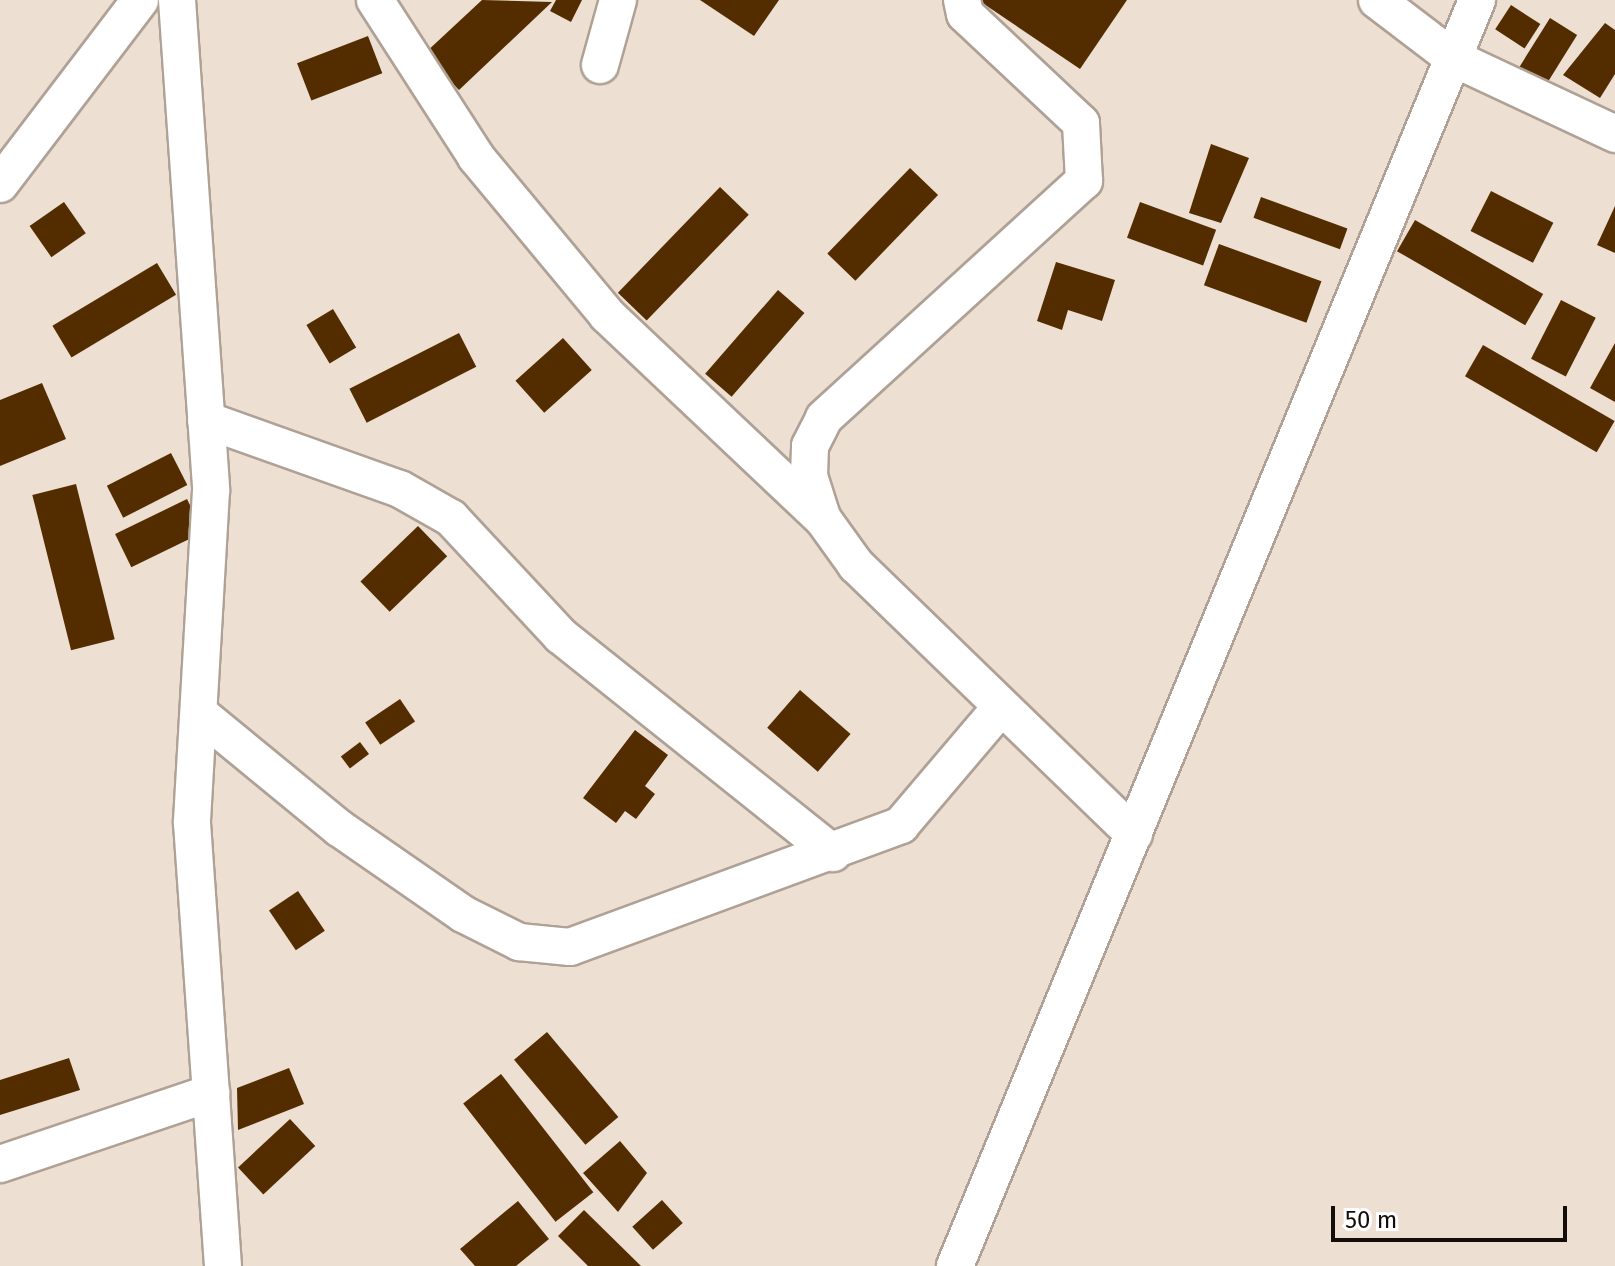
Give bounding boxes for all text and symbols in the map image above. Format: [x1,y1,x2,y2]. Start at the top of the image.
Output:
scale bar [1335,1190,1571,1240]
text: 50 m [1345,1206,1397,1234]

